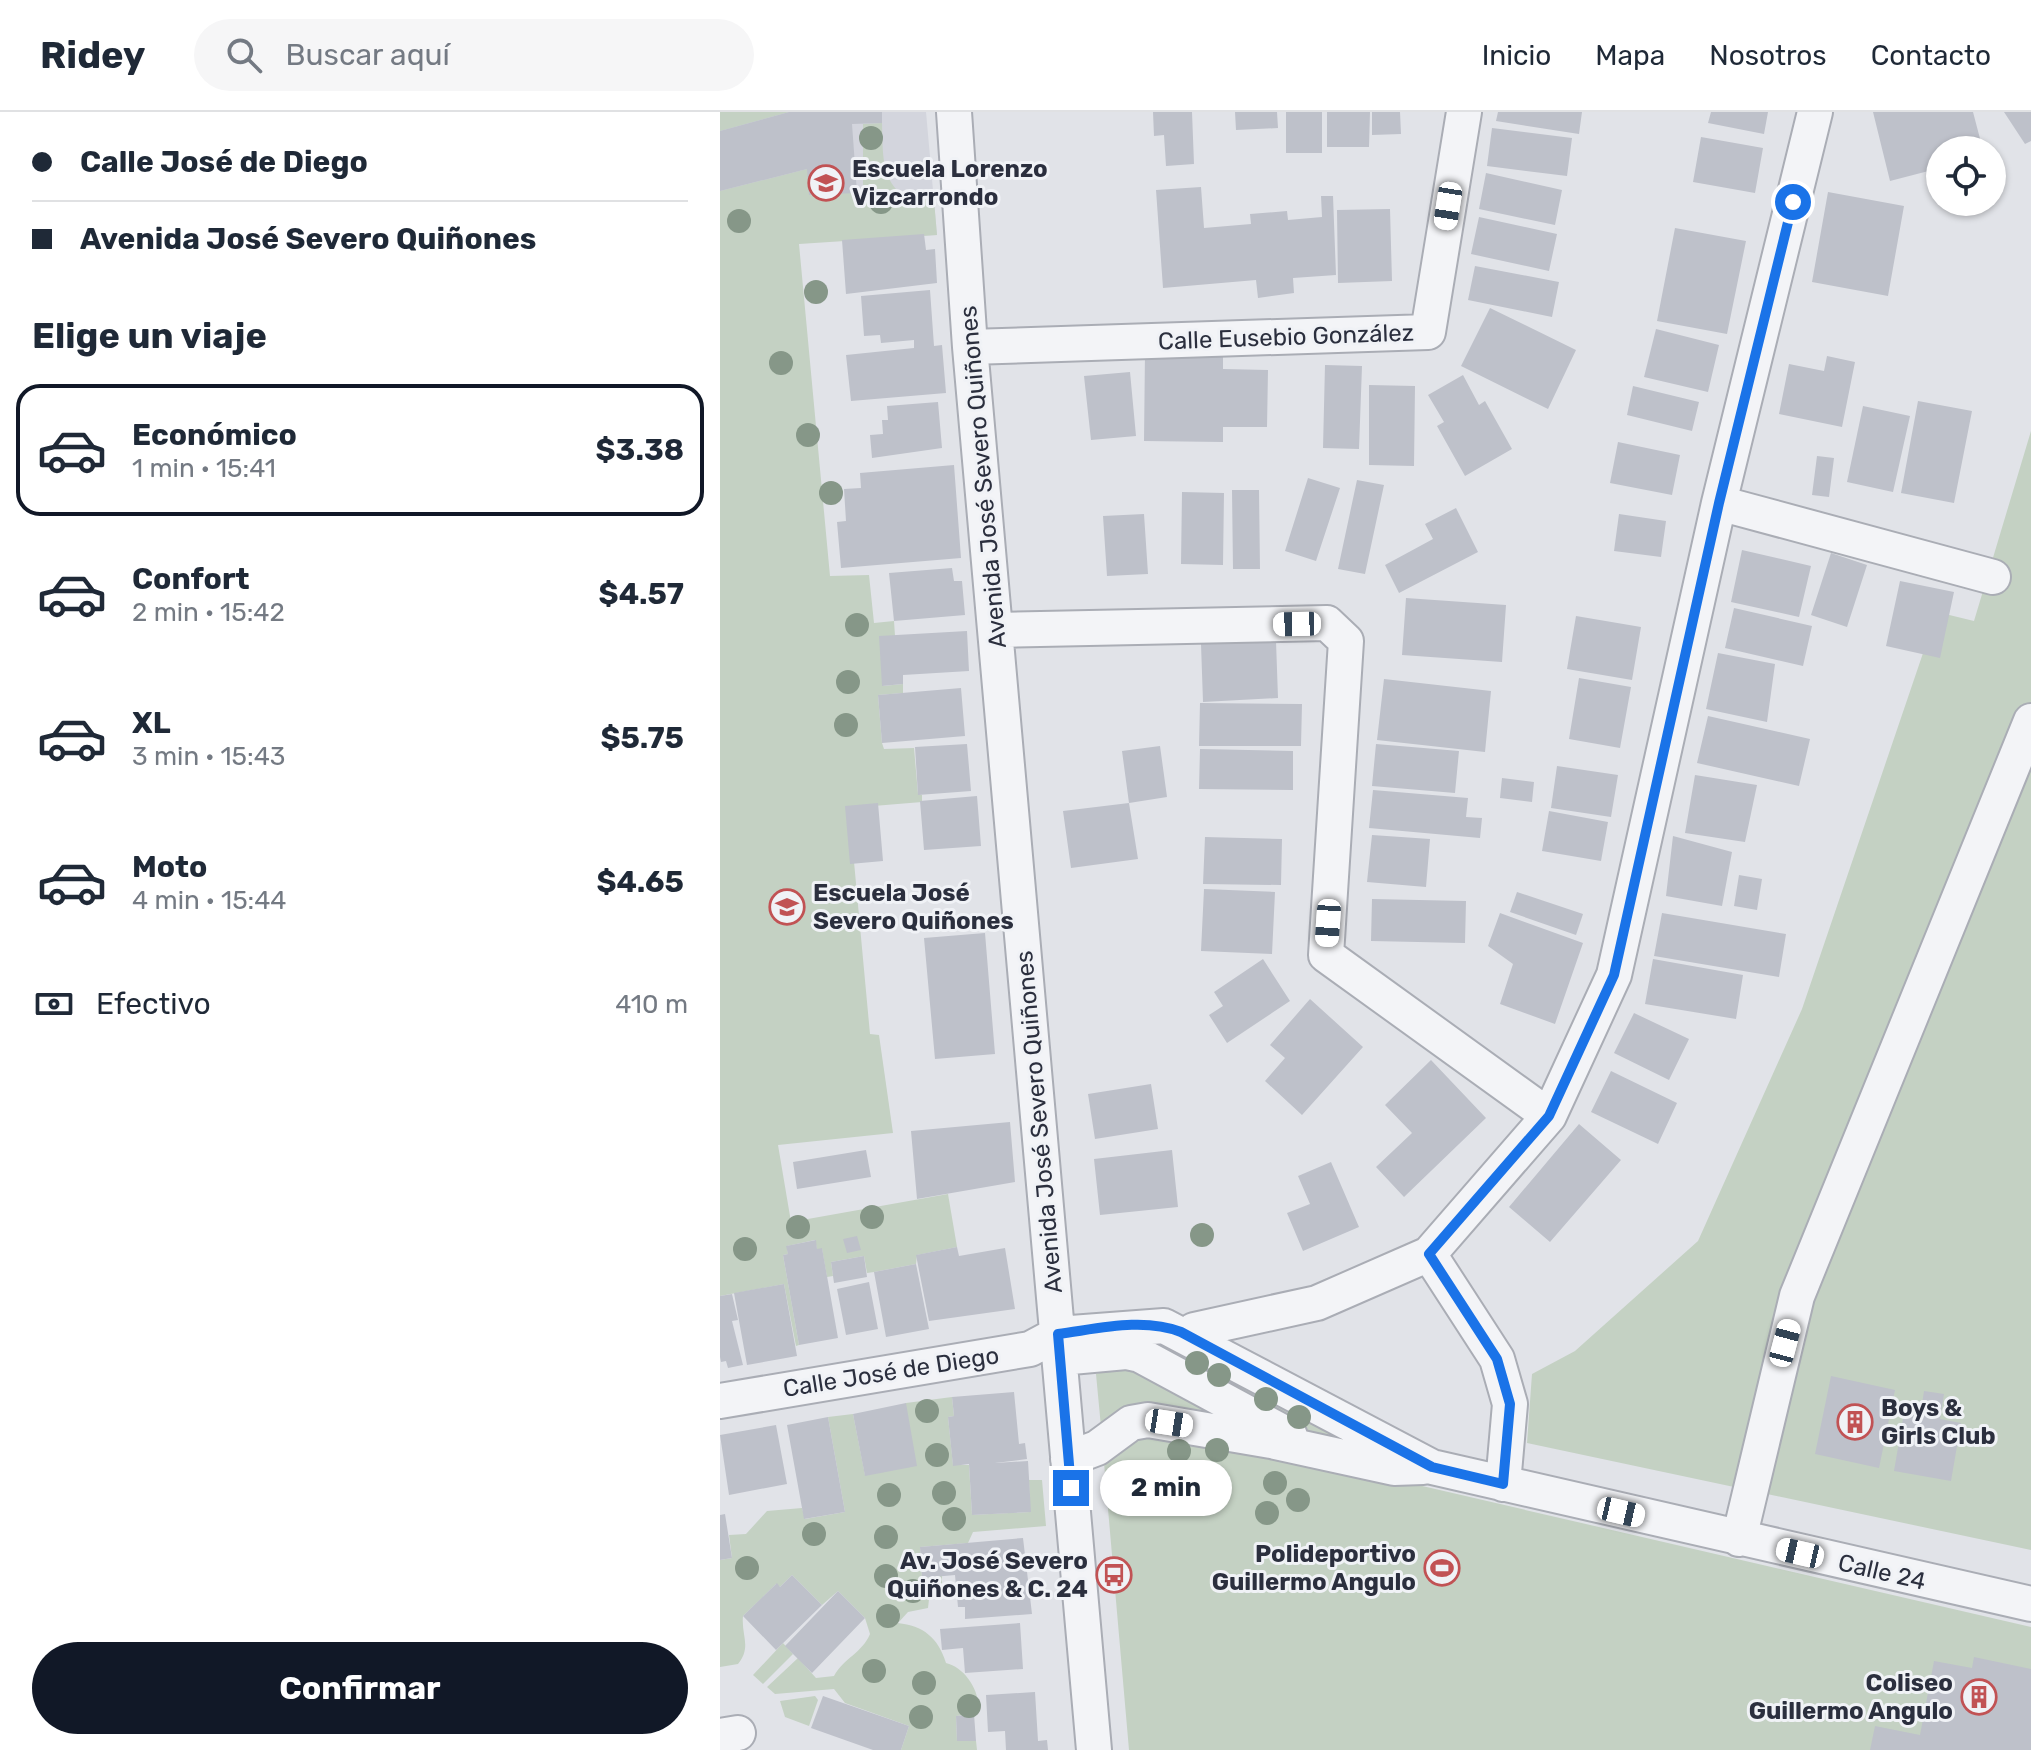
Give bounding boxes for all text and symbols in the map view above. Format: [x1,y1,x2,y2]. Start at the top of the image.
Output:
search box [194,19,754,91]
text: Ridey [40,32,146,78]
icon: search [222,33,266,77]
text: Buscar aquí [286,37,450,73]
text: Inicio [1482,39,1551,72]
text: Mapa [1595,39,1665,72]
text: Nosotros [1709,39,1827,72]
text: Contacto [1871,39,1991,72]
map controls [1926,136,2006,216]
button: locate [1926,136,2006,216]
text: Calle José de Diego [80,144,368,180]
place label: Escuela Lorenzo Vizcarrondo [852,155,1048,211]
school or university icon: Escuela Lorenzo Vizcarrondo [807,164,845,202]
car [1432,180,1464,232]
route start [1775,184,1811,220]
text: Avenida José Severo Quiñones [80,221,536,257]
street label: Avenida José Severo Quiñones [954,305,1012,649]
text: Elige un viaje [32,314,267,357]
street label: Calle Eusebio González [1158,319,1414,355]
icon: car [36,414,108,486]
text: Económico [132,417,297,453]
text: $3.38 [596,432,684,468]
text: 1 min · 15:41 [132,453,276,484]
icon: car [36,558,108,630]
text: Confort [132,561,250,597]
text: $4.57 [599,576,684,612]
text: 2 min · 15:42 [132,597,285,628]
car [1273,612,1321,636]
icon: car [36,702,108,774]
text: XL [132,705,171,741]
text: $5.75 [601,720,684,756]
text: 3 min · 15:43 [132,741,285,772]
icon: car [36,846,108,918]
text: Moto [132,849,207,885]
text: $4.65 [596,864,684,900]
place label: Escuela José Severo Quiñones [813,879,1014,935]
text: 4 min · 15:44 [132,885,287,916]
school or university icon: Escuela José Severo Quiñones [768,888,806,926]
car [1314,898,1342,948]
street label: Avenida José Severo Quiñones [1010,950,1068,1294]
icon: cash [32,982,76,1026]
text: Efectivo [96,986,211,1022]
text: 410 m [615,989,688,1020]
car [1767,1317,1803,1369]
street label: Calle José de Diego [781,1341,1001,1403]
place label: Boys & Girls Club [1881,1394,1996,1450]
building icon: Boys & Girls Club [1836,1403,1874,1441]
car [1143,1407,1195,1439]
callout: 2 min [1099,1460,1231,1516]
route end [1053,1470,1089,1506]
text: 2 min [1131,1472,1201,1503]
car [1595,1495,1647,1529]
car [1774,1536,1826,1570]
place label: Polideportivo Guillermo Angulo [1212,1540,1416,1596]
place label: Av. José Severo Quiñones & C. 24 [887,1547,1088,1603]
street label: Calle 24 [1835,1548,1929,1596]
sports icon: Polideportivo Guillermo Angulo [1423,1549,1461,1587]
bus stop icon: Av. José Severo Quiñones & C. 24 [1095,1556,1133,1594]
button: Confirmar [32,1642,688,1734]
place label: Coliseo Guillermo Angulo [1749,1669,1953,1725]
building icon: Coliseo Guillermo Angulo [1960,1678,1998,1716]

